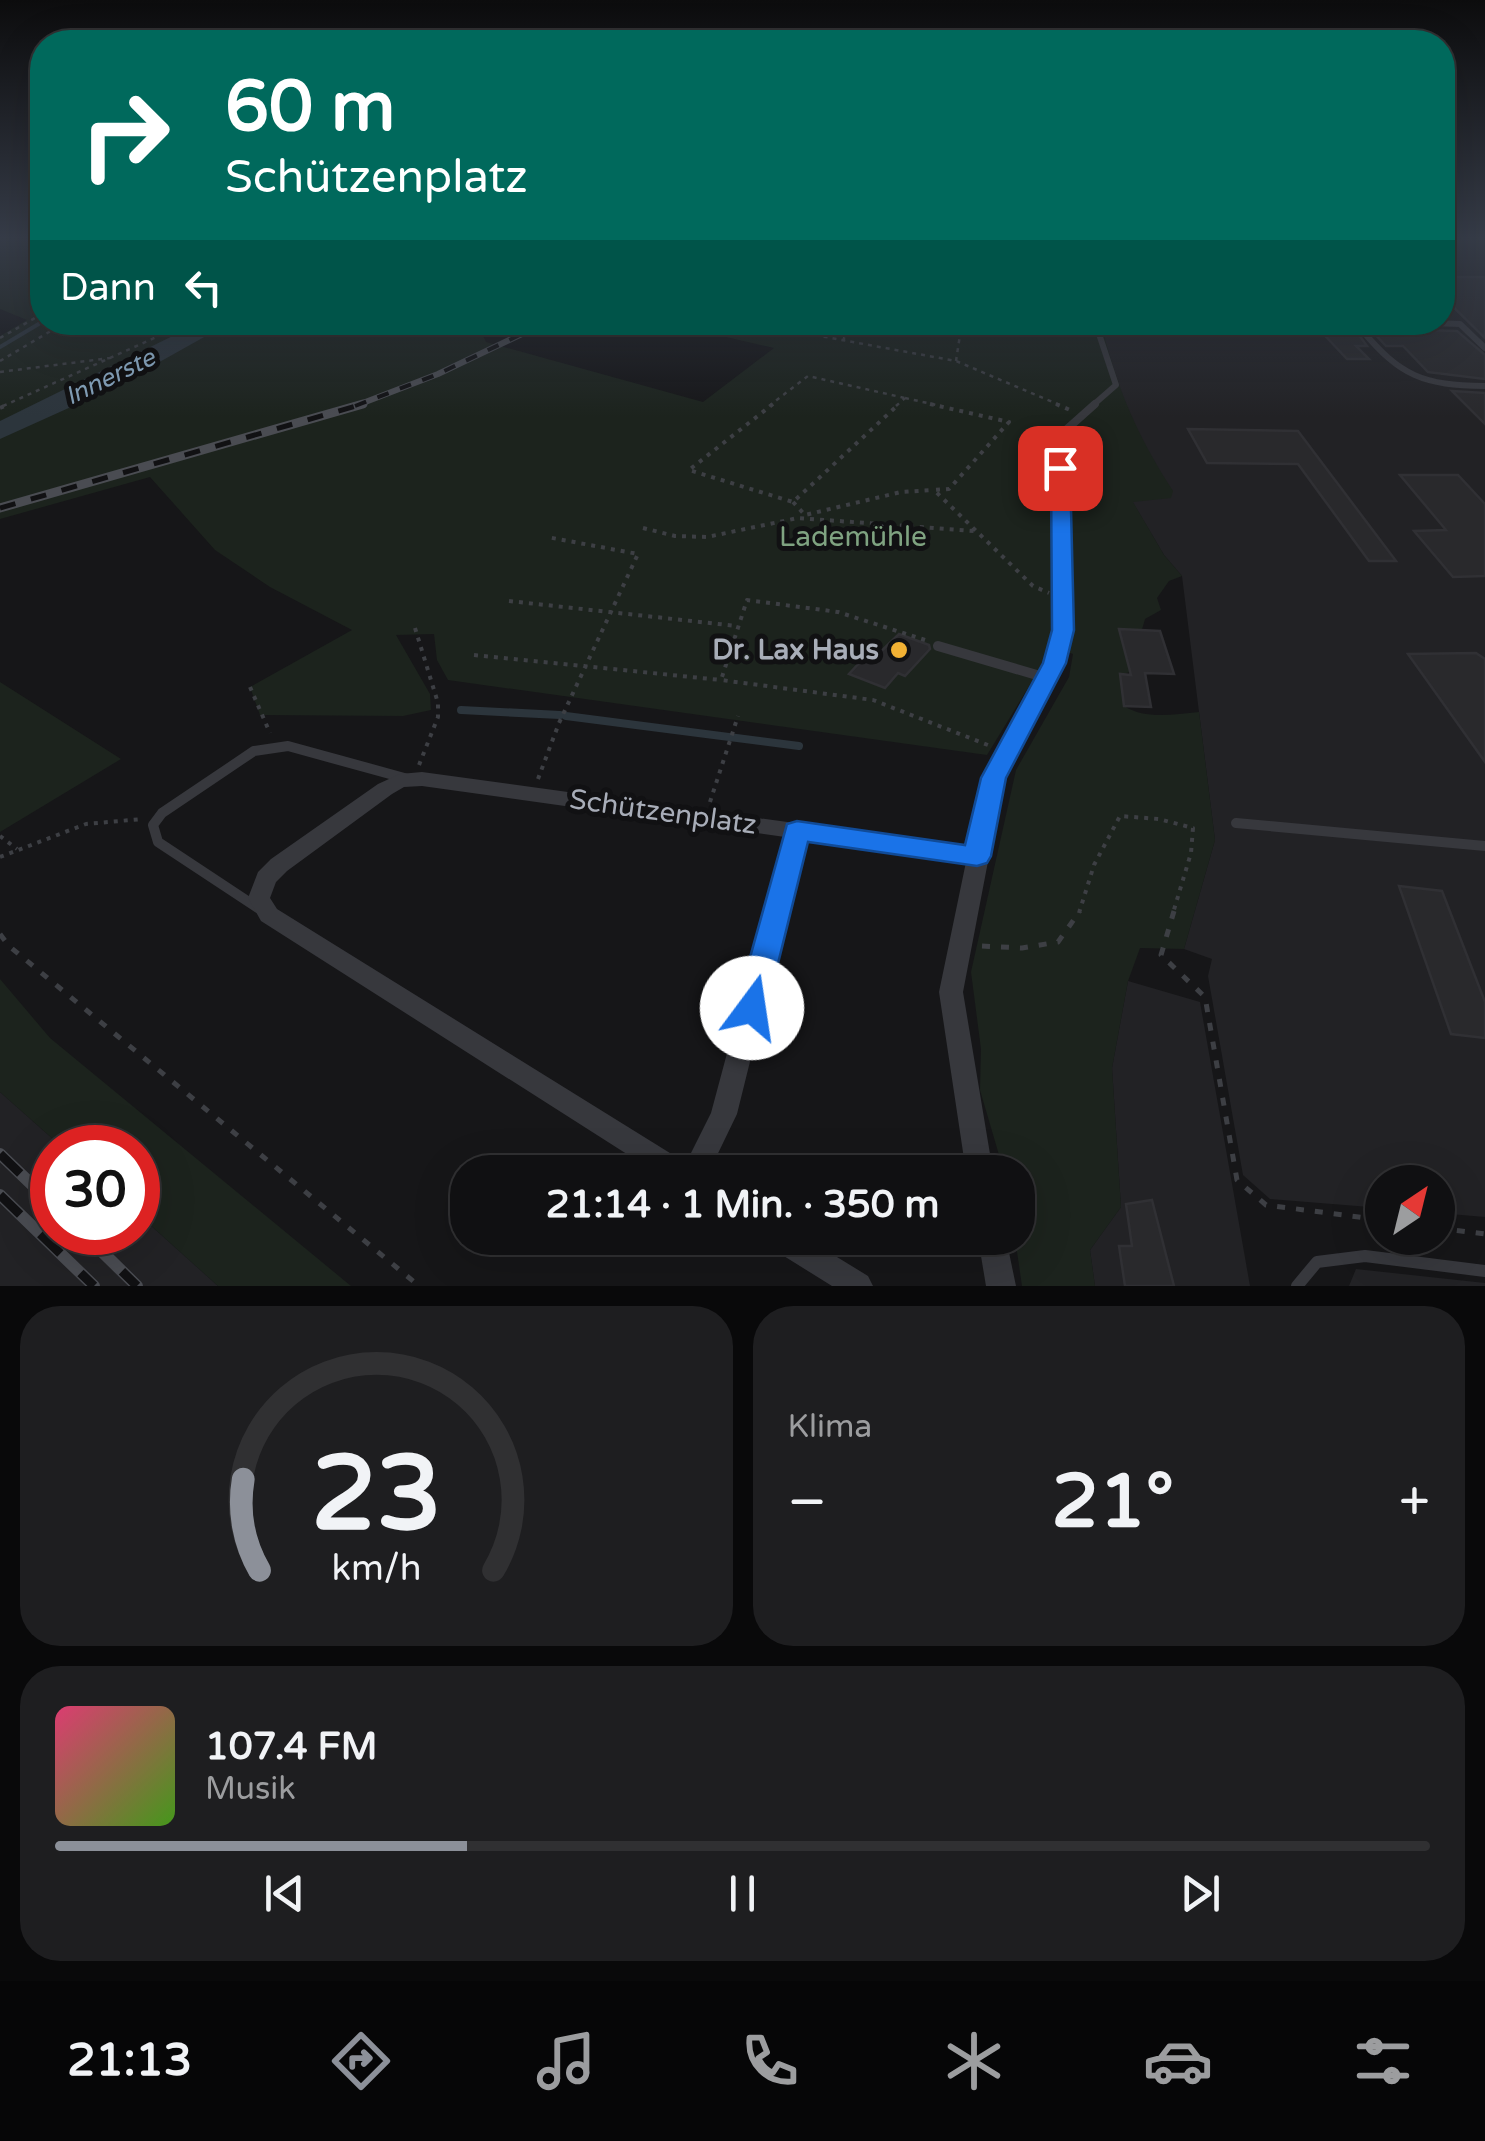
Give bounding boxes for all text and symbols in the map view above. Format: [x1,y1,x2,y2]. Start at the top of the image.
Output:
text: 60 m [225,66,395,150]
icon: right [60,70,190,200]
text: Schützenplatz [225,151,528,205]
icon: left [176,260,231,315]
text: Dann [60,265,156,311]
water label: Innerste [60,342,162,412]
pin [1018,426,1103,511]
icon: arrive [1033,441,1088,496]
park label: Lademühle [779,520,927,554]
place label: Dr. Lax Haus [712,633,879,667]
marker: Dr. Lax Haus [888,639,910,661]
street label: Schützenplatz [567,782,759,842]
position arrow [700,956,804,1060]
speed limit sign: 30 [30,1125,160,1255]
north arrow [1365,1165,1455,1255]
map controls [1365,1165,1455,1255]
text: 21:14 · 1 Min. · 350 m [546,1182,939,1228]
text: Klima [788,1408,872,1446]
text: 23 [311,1433,442,1558]
text: 21° [1052,1457,1174,1547]
text: − [788,1470,827,1536]
text: + [1399,1470,1430,1536]
text: km/h [331,1547,421,1590]
text: 107.4 FM [205,1724,377,1770]
text: Musik [205,1770,296,1808]
icon: previous [257,1866,312,1921]
icon: pause [715,1866,770,1921]
icon: next [1173,1866,1228,1921]
icon: directions [326,2026,396,2096]
icon: music [531,2026,601,2096]
icon: phone [735,2026,805,2096]
icon: climate [939,2026,1009,2096]
icon: car [1143,2026,1213,2096]
icon: filters [1348,2026,1418,2096]
text: 21:13 [67,2034,192,2088]

